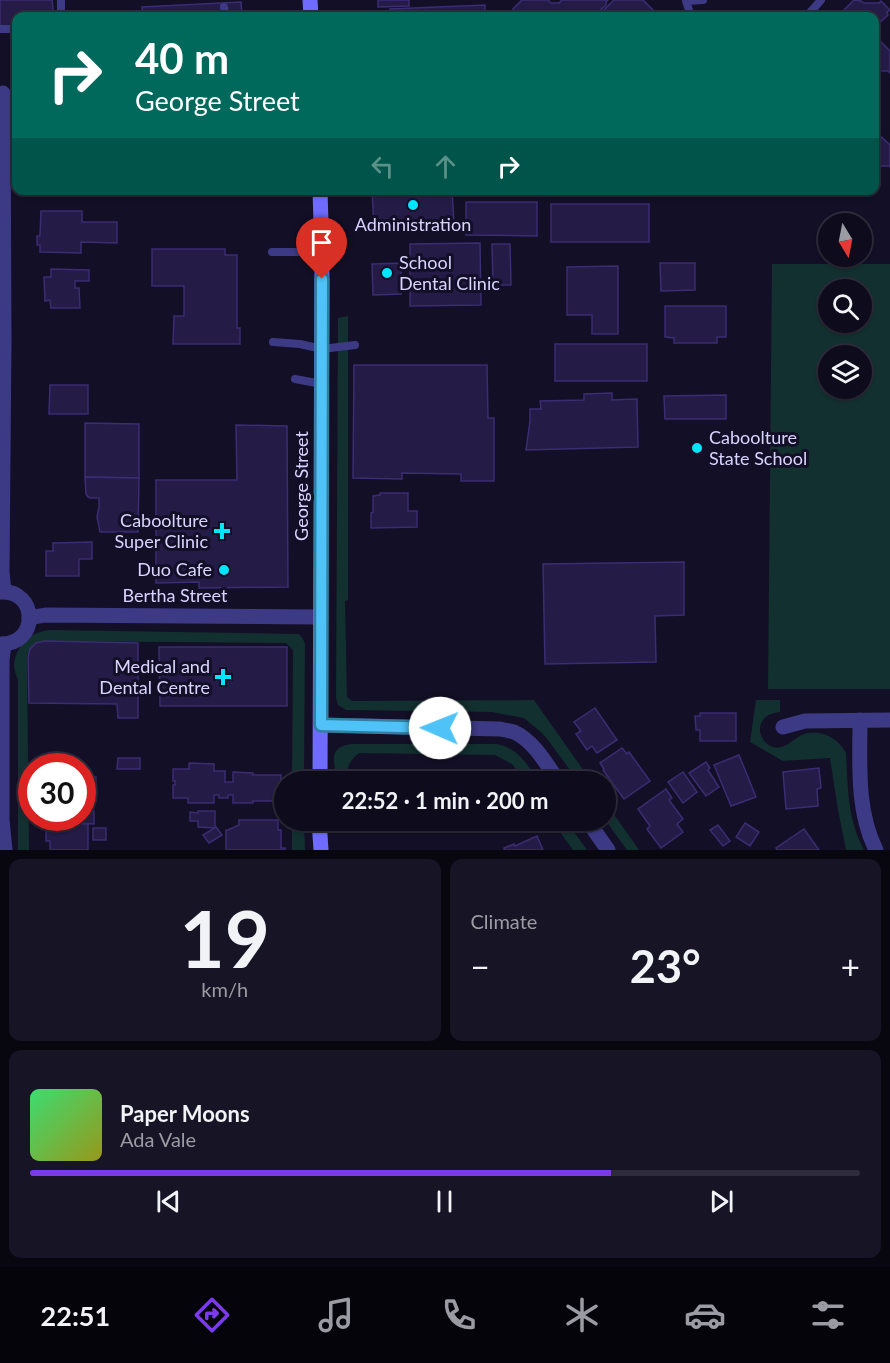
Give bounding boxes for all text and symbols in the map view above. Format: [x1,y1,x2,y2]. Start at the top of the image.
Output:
text: 40 m [135,33,229,83]
icon: right [36,36,114,114]
text: George Street [135,84,300,117]
icon: left [366,150,399,183]
icon: ahead [429,150,462,183]
icon: right [492,150,525,183]
marker: Administration [406,198,420,212]
place label: Administration [355,213,471,235]
north arrow [818,213,872,267]
map controls [818,213,872,399]
pin [296,217,347,279]
icon: arrive [305,226,338,259]
place label: School Dental Clinic [399,251,500,294]
marker: School Dental Clinic [380,266,394,280]
button: search [818,279,872,333]
button: layers [818,345,872,399]
place label: Caboolture State School [709,426,807,469]
street label: George Street [290,431,312,541]
marker: Caboolture State School [690,441,704,455]
place label: Caboolture Super Clinic [114,509,208,552]
marker: Caboolture Super Clinic [213,522,231,540]
place label: Duo Cafe [137,558,212,580]
marker: Duo Cafe [217,563,231,577]
street label: Bertha Street [122,584,228,606]
place label: Medical and Dental Centre [99,655,210,698]
marker: Medical and Dental Centre [214,668,232,686]
position arrow [408,696,472,760]
speed limit sign: 30 [18,753,96,831]
text: 22:52 · 1 min · 200 m [342,787,548,814]
text: 19 [180,891,270,985]
text: Climate [471,909,537,933]
text: 23° [630,939,701,993]
text: − [471,946,490,986]
text: + [841,946,860,986]
text: km/h [201,977,248,1001]
text: Paper Moons [120,1100,250,1127]
text: Ada Vale [120,1127,196,1151]
icon: previous [152,1185,185,1218]
icon: pause [428,1185,461,1218]
icon: next [705,1185,738,1218]
icon: directions [191,1294,233,1336]
icon: music [315,1294,357,1336]
icon: phone [438,1294,480,1336]
icon: climate [561,1294,603,1336]
icon: car [684,1294,726,1336]
icon: filters [807,1294,849,1336]
text: 22:51 [41,1299,110,1332]

